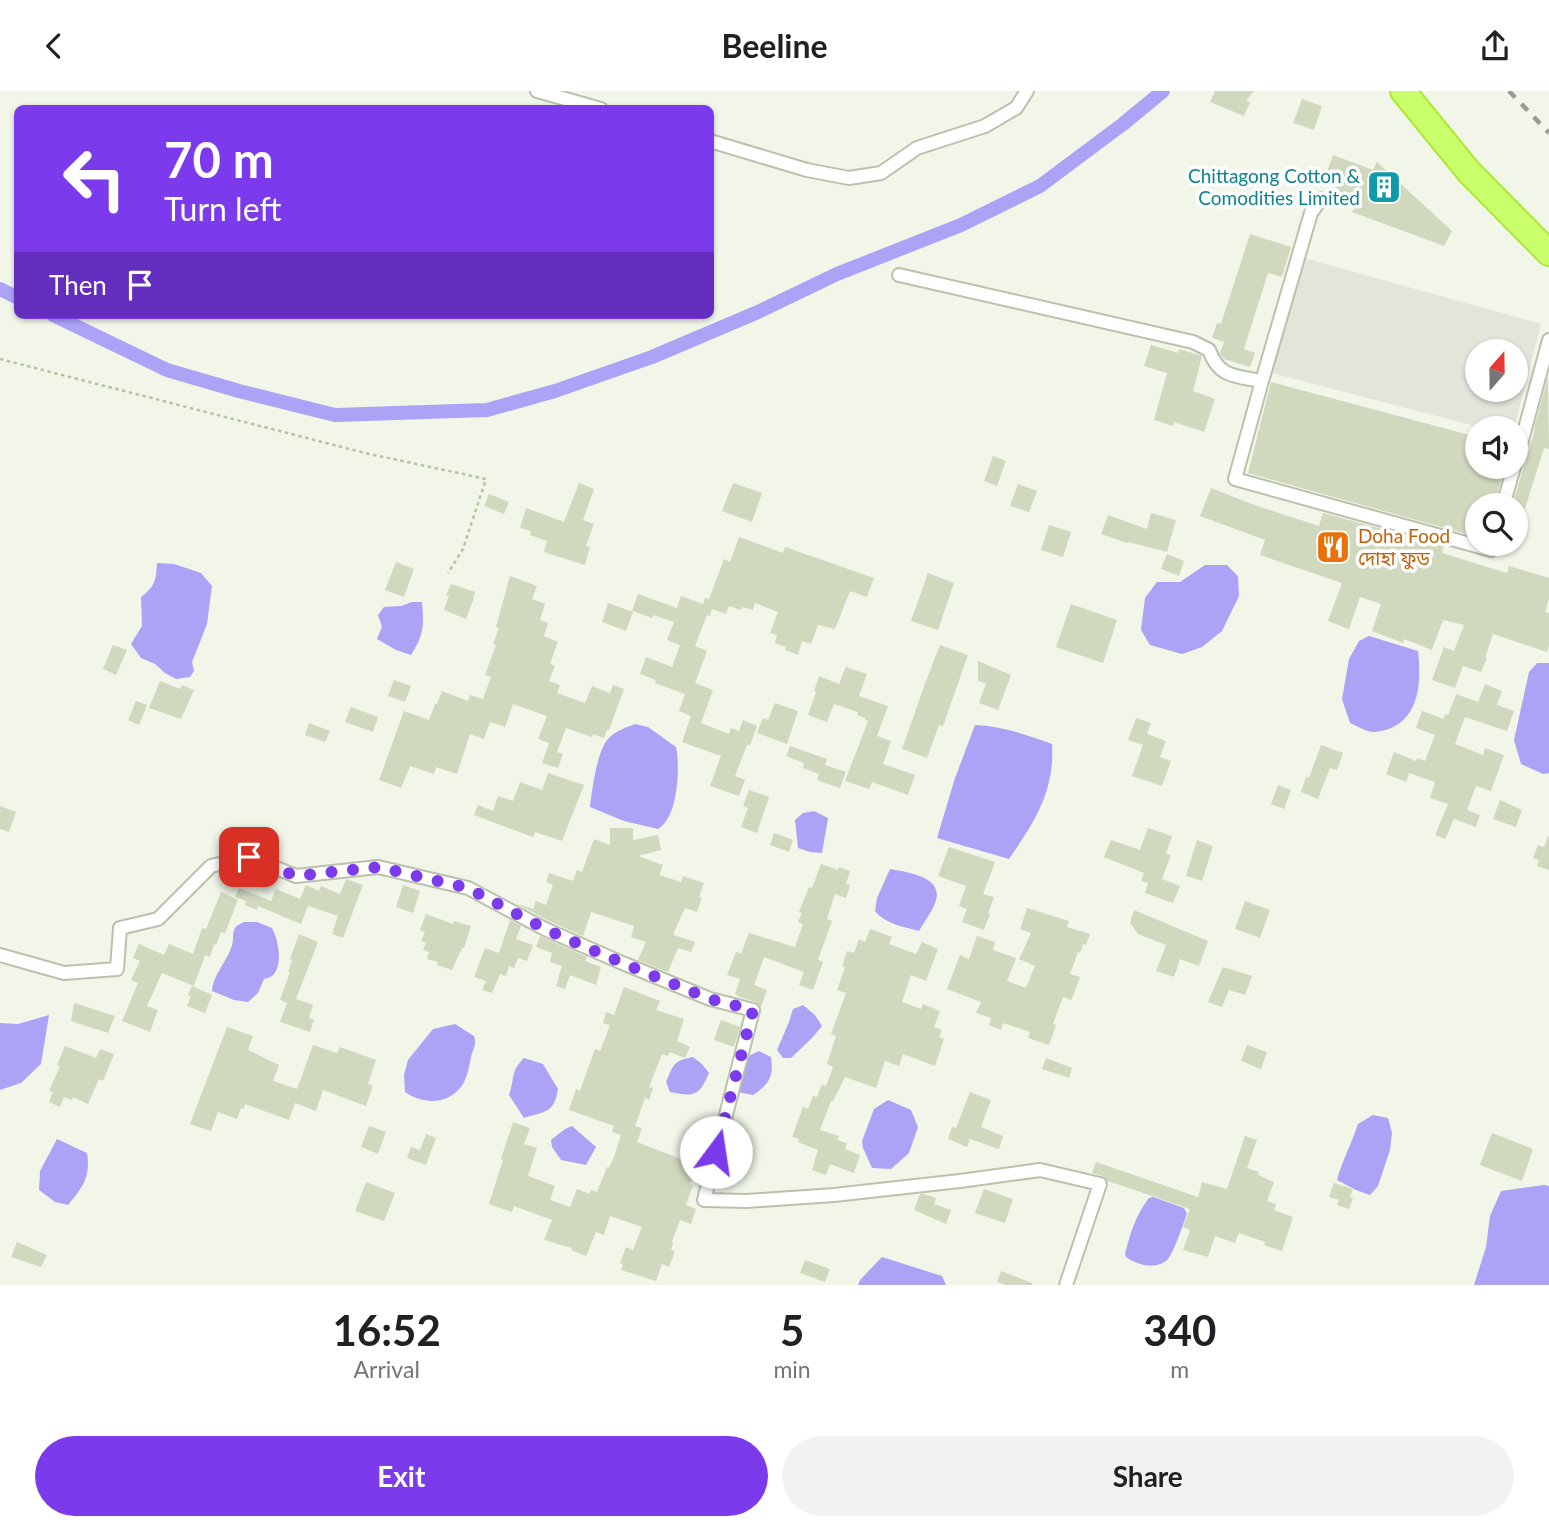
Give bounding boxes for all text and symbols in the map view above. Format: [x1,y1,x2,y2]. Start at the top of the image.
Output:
text: Beeline [721,26,828,65]
icon: back [35,27,73,65]
icon: share [1476,27,1514,65]
text: 70 m [164,130,274,188]
icon: left [49,133,140,224]
place label: Chittagong Cotton & Comodities Limited [1188,164,1360,209]
building icon: Chittagong Cotton & Comodities Limited [1365,168,1403,206]
text: Turn left [164,189,281,228]
icon: arrive [121,266,159,304]
text: Then [49,269,107,301]
north arrow [1465,339,1528,403]
map controls [1465,339,1528,556]
button: sound [1465,416,1528,479]
button: search [1465,493,1528,556]
place label: Doha Food দোহা ফুড [1358,524,1450,570]
restaurant icon: Doha Food দোহা ফুড [1314,528,1352,566]
pin [219,827,279,887]
icon: arrive [230,838,268,876]
position arrow [679,1115,753,1189]
text: 16:52 [333,1305,441,1355]
text: 5 [780,1305,804,1355]
text: 340 [1143,1305,1216,1355]
text: Arrival [354,1355,420,1383]
text: min [773,1355,811,1383]
text: m [1170,1355,1189,1383]
button: Exit [35,1436,768,1516]
button: Share [782,1436,1514,1516]

